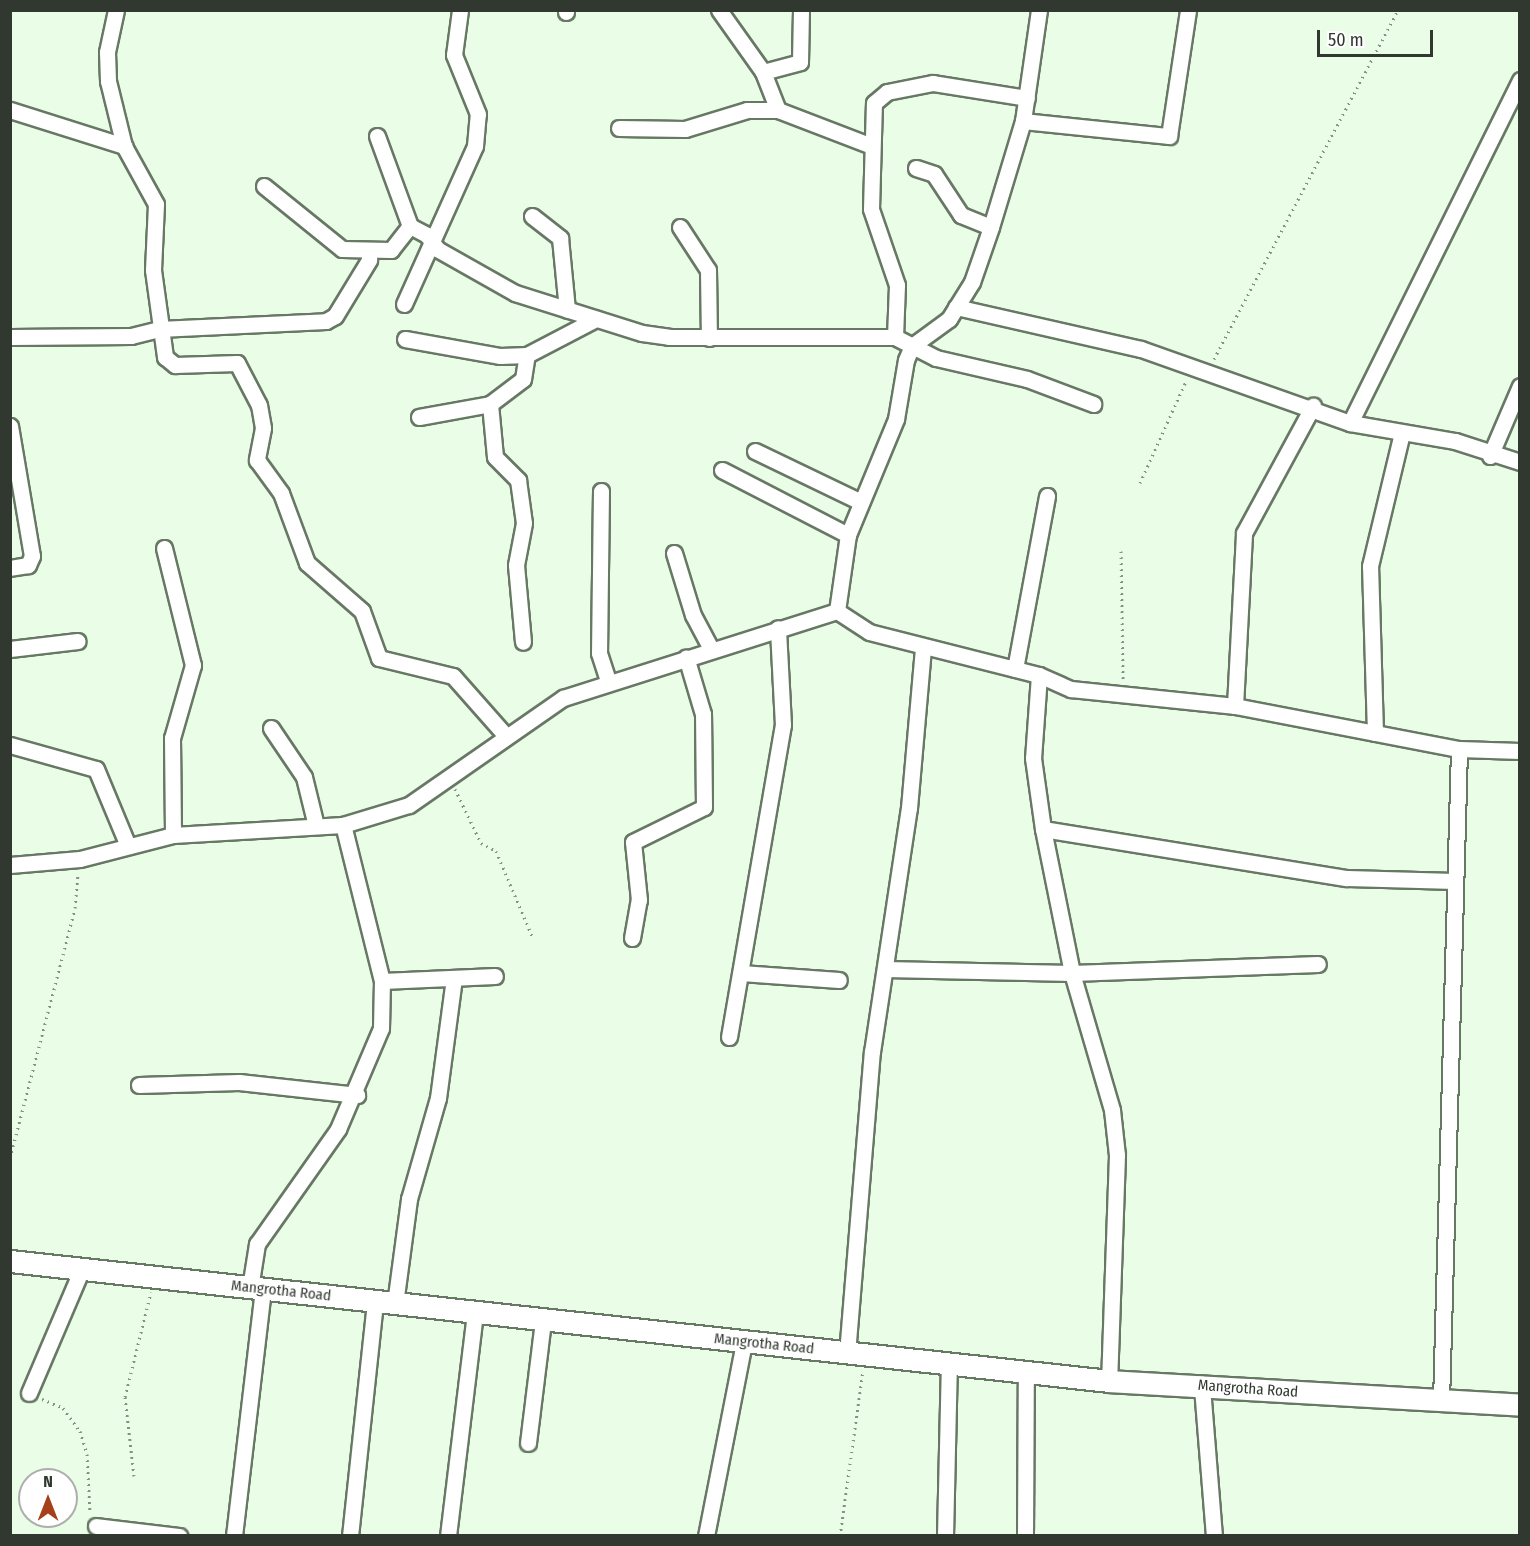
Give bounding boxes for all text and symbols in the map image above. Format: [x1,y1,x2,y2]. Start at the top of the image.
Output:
scale bar [1320,18,1436,56]
text: 50 m [1328,29,1364,51]
street label: Mangrotha Road [230,1277,332,1305]
street label: Mangrotha Road [713,1330,815,1358]
street label: Mangrotha Road [1197,1377,1299,1401]
north arrow [18,1468,78,1528]
text: N [43,1472,53,1491]

